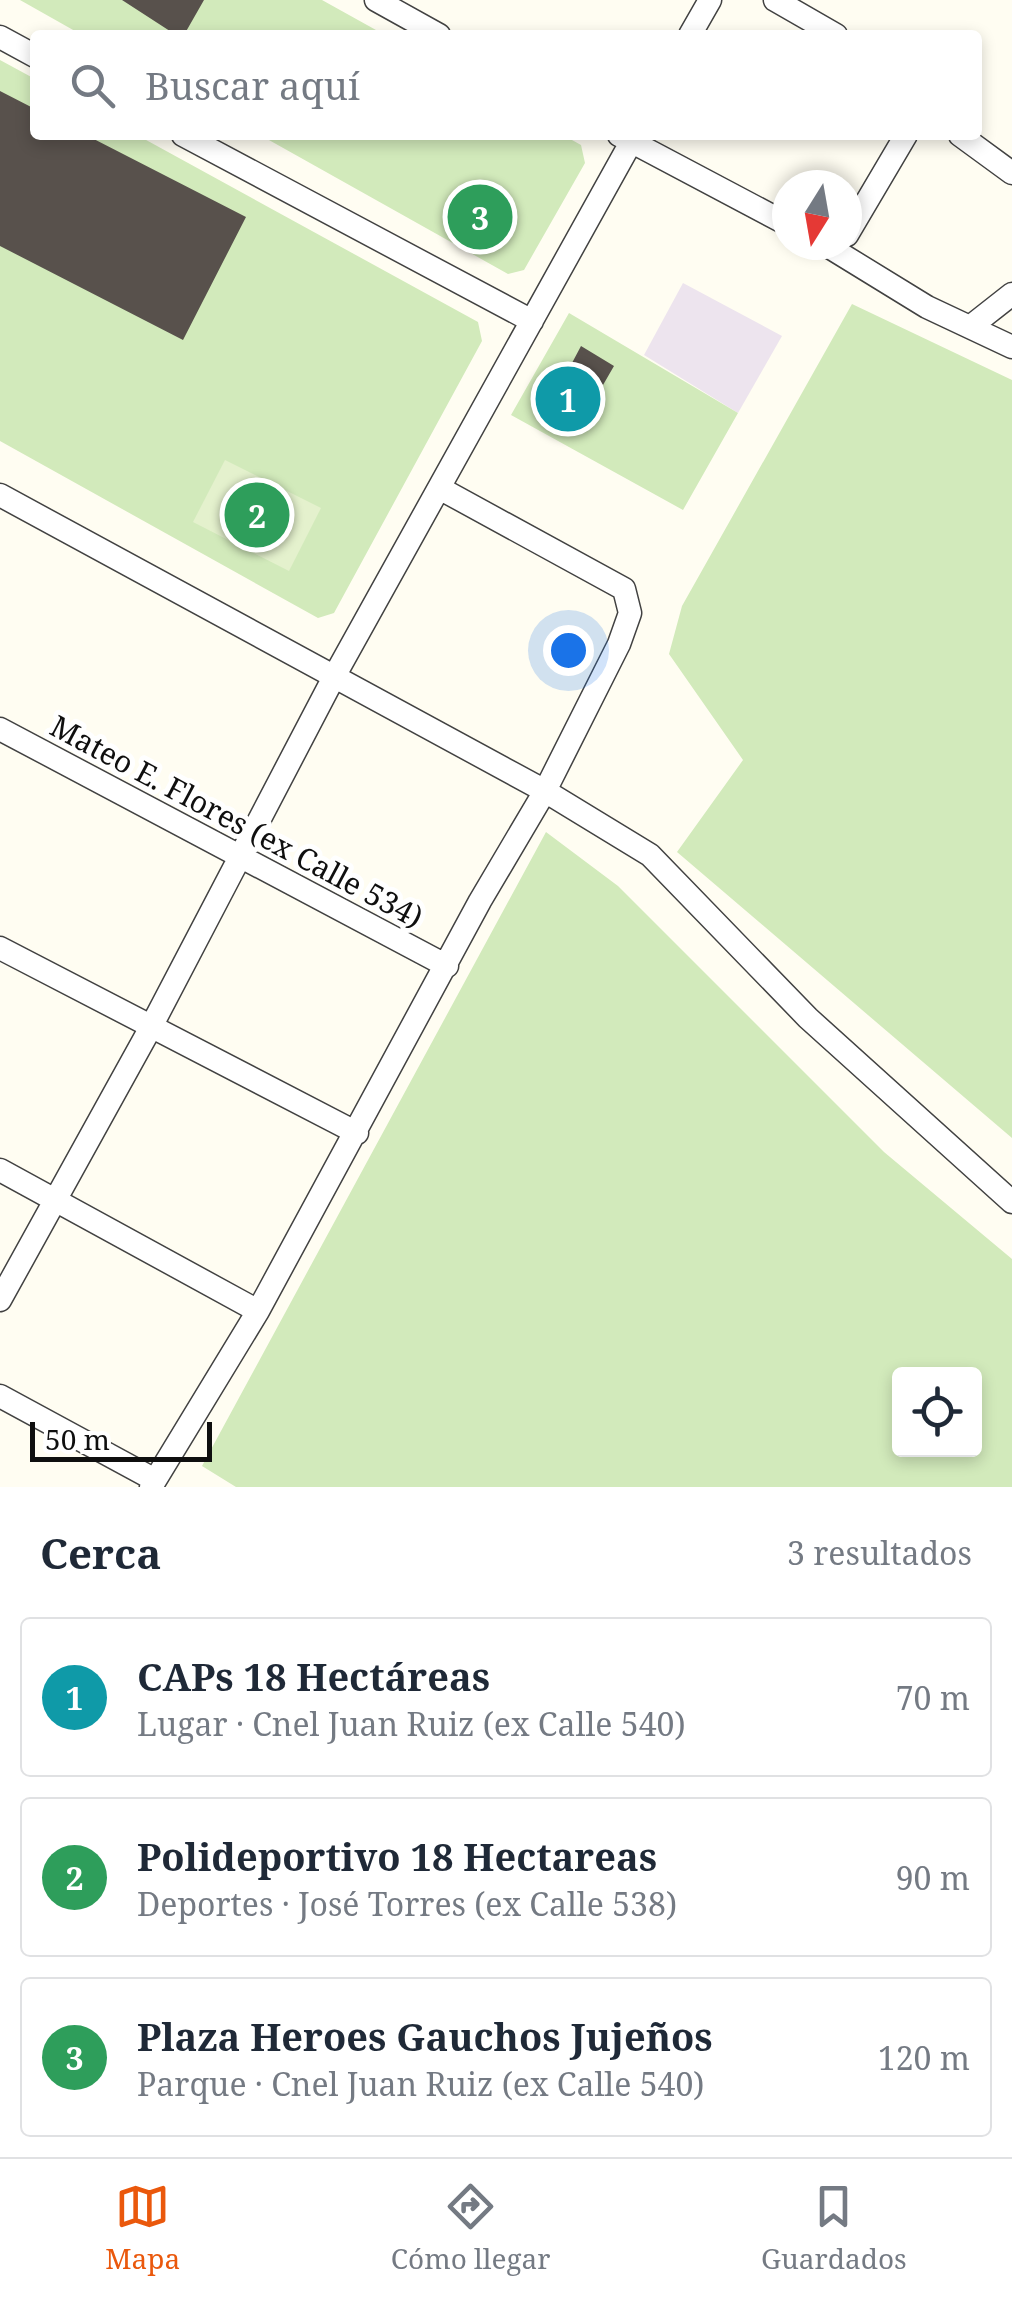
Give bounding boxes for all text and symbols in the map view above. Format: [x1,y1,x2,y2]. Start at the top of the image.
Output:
search box [30,30,982,140]
icon: search [65,58,120,113]
text: Buscar aquí [145,59,360,111]
north arrow [772,170,862,260]
pin: 3 [448,180,512,254]
pin: 1 [536,362,600,436]
pin: 2 [224,478,290,552]
your location [543,625,594,676]
street label: Mateo E. Flores (ex Calle 534) [43,705,431,937]
map controls [892,1367,982,1457]
button: locate [892,1367,982,1457]
scale bar [30,1417,212,1462]
text: 50 m [45,1420,110,1458]
text: Cerca [40,1524,161,1581]
text: 3 resultados [787,1531,972,1574]
text: CAPs 18 Hectáreas [137,1650,490,1702]
text: 1 [65,1676,84,1719]
text: 70 m [896,1676,970,1719]
text: Lugar · Cnel Juan Ruiz (ex Calle 540) [137,1702,685,1745]
text: Polideportivo 18 Hectareas [137,1830,657,1882]
text: 2 [65,1856,84,1899]
text: 90 m [896,1856,970,1899]
text: Deportes · José Torres (ex Calle 538) [137,1882,677,1925]
text: Plaza Heroes Gauchos Jujeños [137,2010,713,2062]
text: 3 [65,2036,84,2079]
text: 120 m [878,2036,970,2079]
text: Parque · Cnel Juan Ruiz (ex Calle 540) [137,2062,704,2105]
tab: Mapa [105,2179,180,2277]
tab: Cómo llegar [391,2179,550,2277]
tab: Guardados [761,2179,907,2277]

